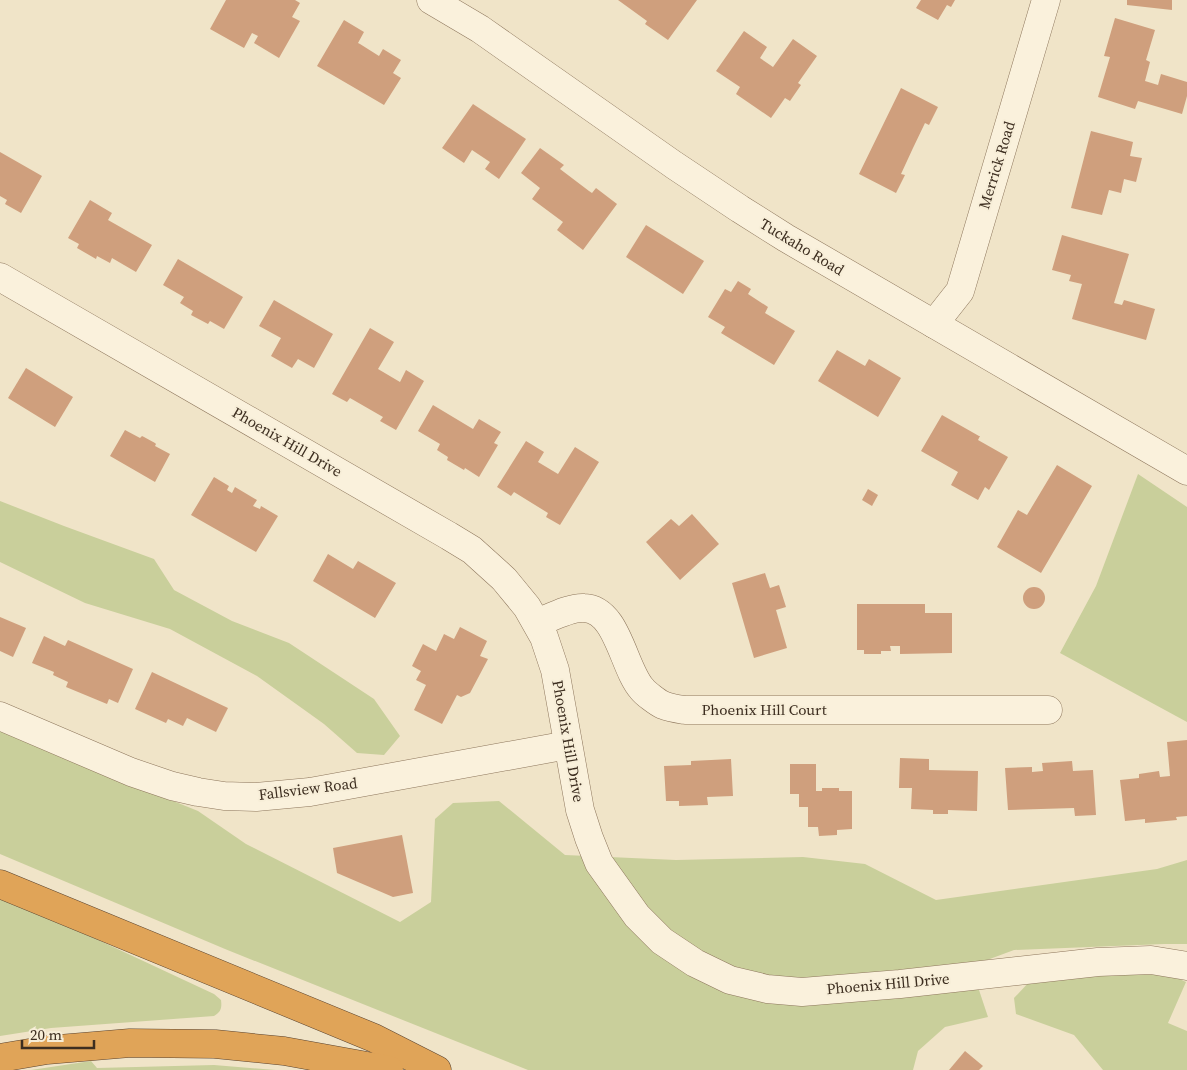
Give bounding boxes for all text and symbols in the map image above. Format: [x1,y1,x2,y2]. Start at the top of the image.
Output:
street label: Merrick Road [973,118,1020,211]
street label: Tuckaho Road [756,213,849,280]
street label: Phoenix Hill Drive [228,402,346,482]
street label: Phoenix Hill Drive [547,678,590,804]
street label: Phoenix Hill Court [701,699,827,720]
street label: Fallsview Road [257,772,359,805]
street label: Phoenix Hill Drive [825,968,951,999]
scale bar [22,1018,95,1050]
text: 20 m [30,1024,62,1045]

